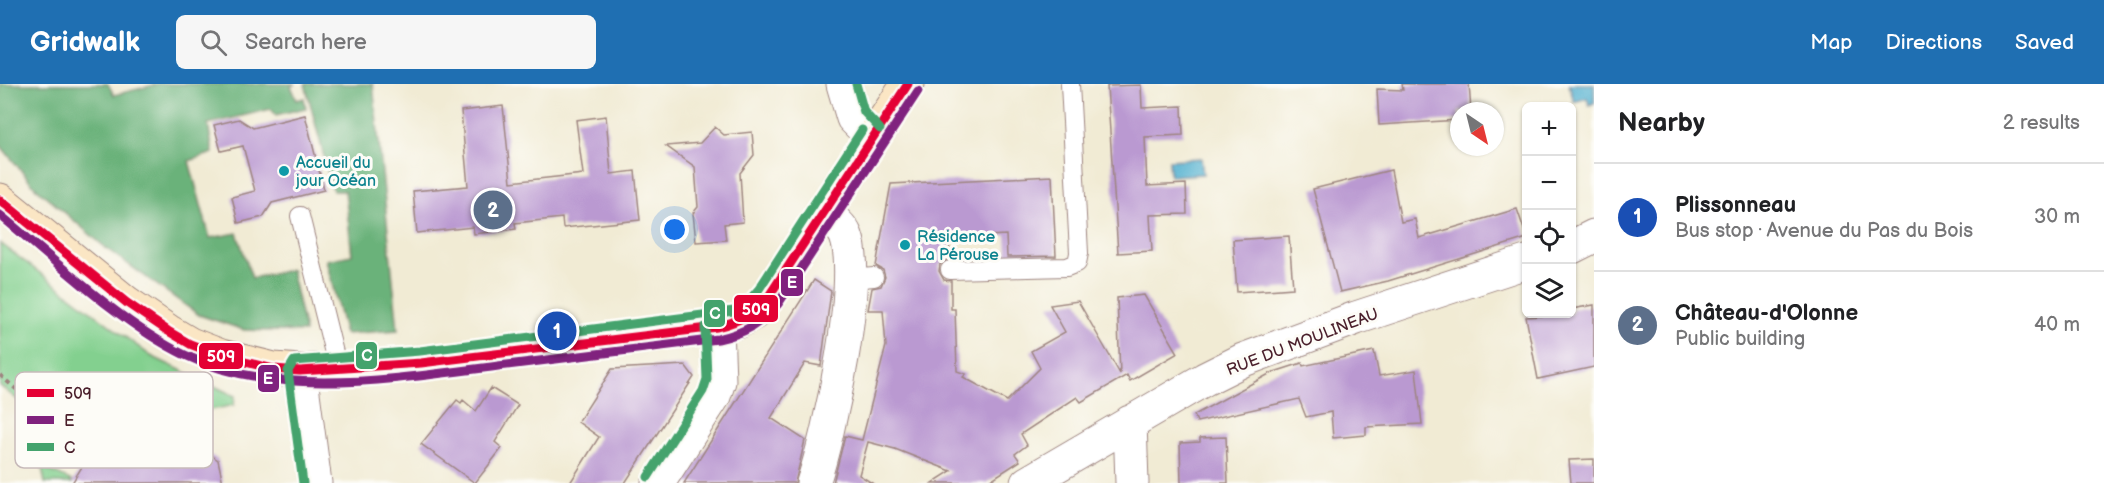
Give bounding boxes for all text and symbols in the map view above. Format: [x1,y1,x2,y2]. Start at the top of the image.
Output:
search box [176,15,596,69]
text: Gridwalk [30,26,140,59]
icon: search [197,26,230,59]
text: Search here [245,29,367,56]
text: Map [1810,30,1853,55]
text: Directions [1886,30,1982,55]
text: Saved [2015,30,2074,55]
north arrow [1450,102,1504,156]
map controls [1522,102,1576,318]
button: + [1522,102,1576,156]
text: Nearby [1618,108,1705,139]
text: 2 results [2003,111,2080,135]
place label: Accueil du jour Océan [295,154,376,191]
button: − [1522,156,1576,210]
marker: Accueil du jour Océan [277,164,291,178]
pin: 2 [474,188,512,232]
text: Plissonneau [1675,192,1796,219]
text: 1 [1633,205,1642,229]
text: 30 m [2034,205,2080,229]
button: locate [1522,210,1576,264]
your location [660,215,689,244]
text: Bus stop · Avenue du Pas du Bois [1675,219,1973,243]
place label: Résidence La Pérouse [917,228,999,265]
marker: Résidence La Pérouse [898,238,912,252]
button: layers [1522,264,1576,318]
line badge: E [780,268,804,297]
text: E [787,274,797,293]
line badge: 509 [733,294,779,323]
line badge: C [703,299,726,328]
text: Château-d'Olonne [1675,300,1858,327]
text: 509 [742,301,770,320]
text: C [709,305,721,324]
street label: RUE DU MOULINEAU [1224,305,1381,380]
pin: 1 [538,308,576,354]
text: 2 [1632,313,1643,337]
text: 40 m [2034,313,2080,337]
text: Public building [1675,327,1805,351]
line badge: C [355,341,378,370]
line badge: 509 [198,342,244,370]
text: C [361,347,373,366]
text: 509 [207,348,235,367]
line badge: E [257,364,280,393]
text: E [263,370,273,389]
legend [15,372,213,468]
text: 509 [64,385,92,404]
text: E [64,412,75,431]
text: C [64,439,75,458]

